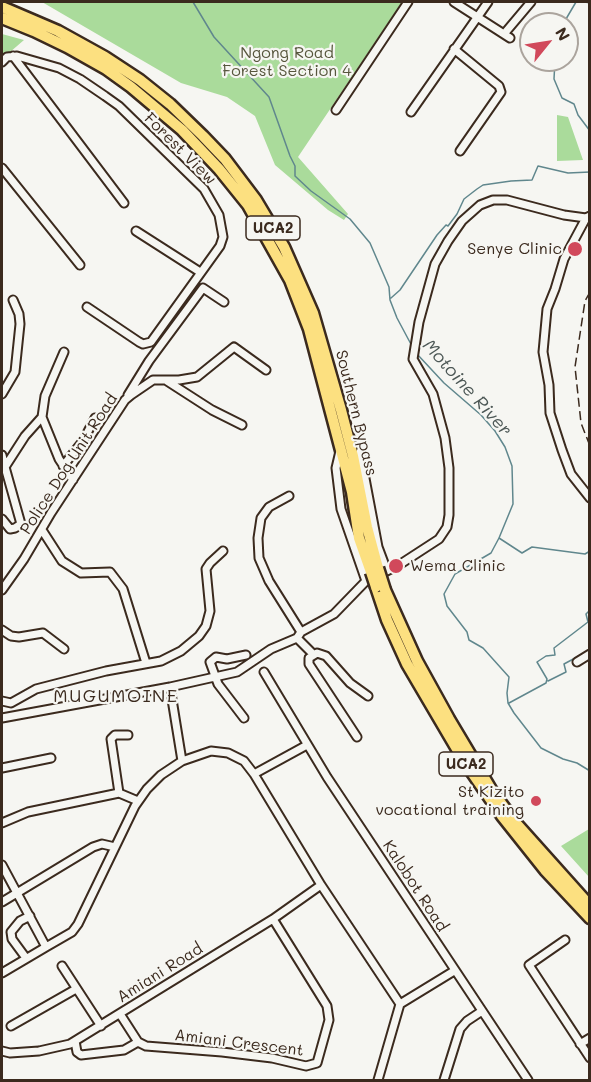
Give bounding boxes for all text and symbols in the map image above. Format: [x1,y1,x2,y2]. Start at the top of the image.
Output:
north arrow [519,12,579,72]
text: N [551,23,575,44]
park label: Ngong Road Forest Section 4 [222,43,352,81]
street label: Forest View [140,109,220,189]
road number: UCA2 [246,216,300,240]
place label: Senye Clinic [467,239,562,259]
marker: Senye Clinic [566,240,584,258]
water label: Motoine River [418,335,516,441]
street label: Southern Bypass [331,348,381,478]
street label: Police Dog Unit Road [16,390,122,538]
place label: Wema Clinic [410,556,505,576]
marker: Wema Clinic [387,557,405,575]
district label: MUGUMOINE [53,685,179,707]
road number: UCA2 [439,752,493,776]
place label: St Kizito vocational training [375,782,524,820]
marker: St Kizito vocational training [529,794,543,808]
street label: Kalobot Road [378,837,452,935]
street label: Amiani Road [114,939,206,1007]
street label: Amiani Crescent [173,1026,305,1060]

